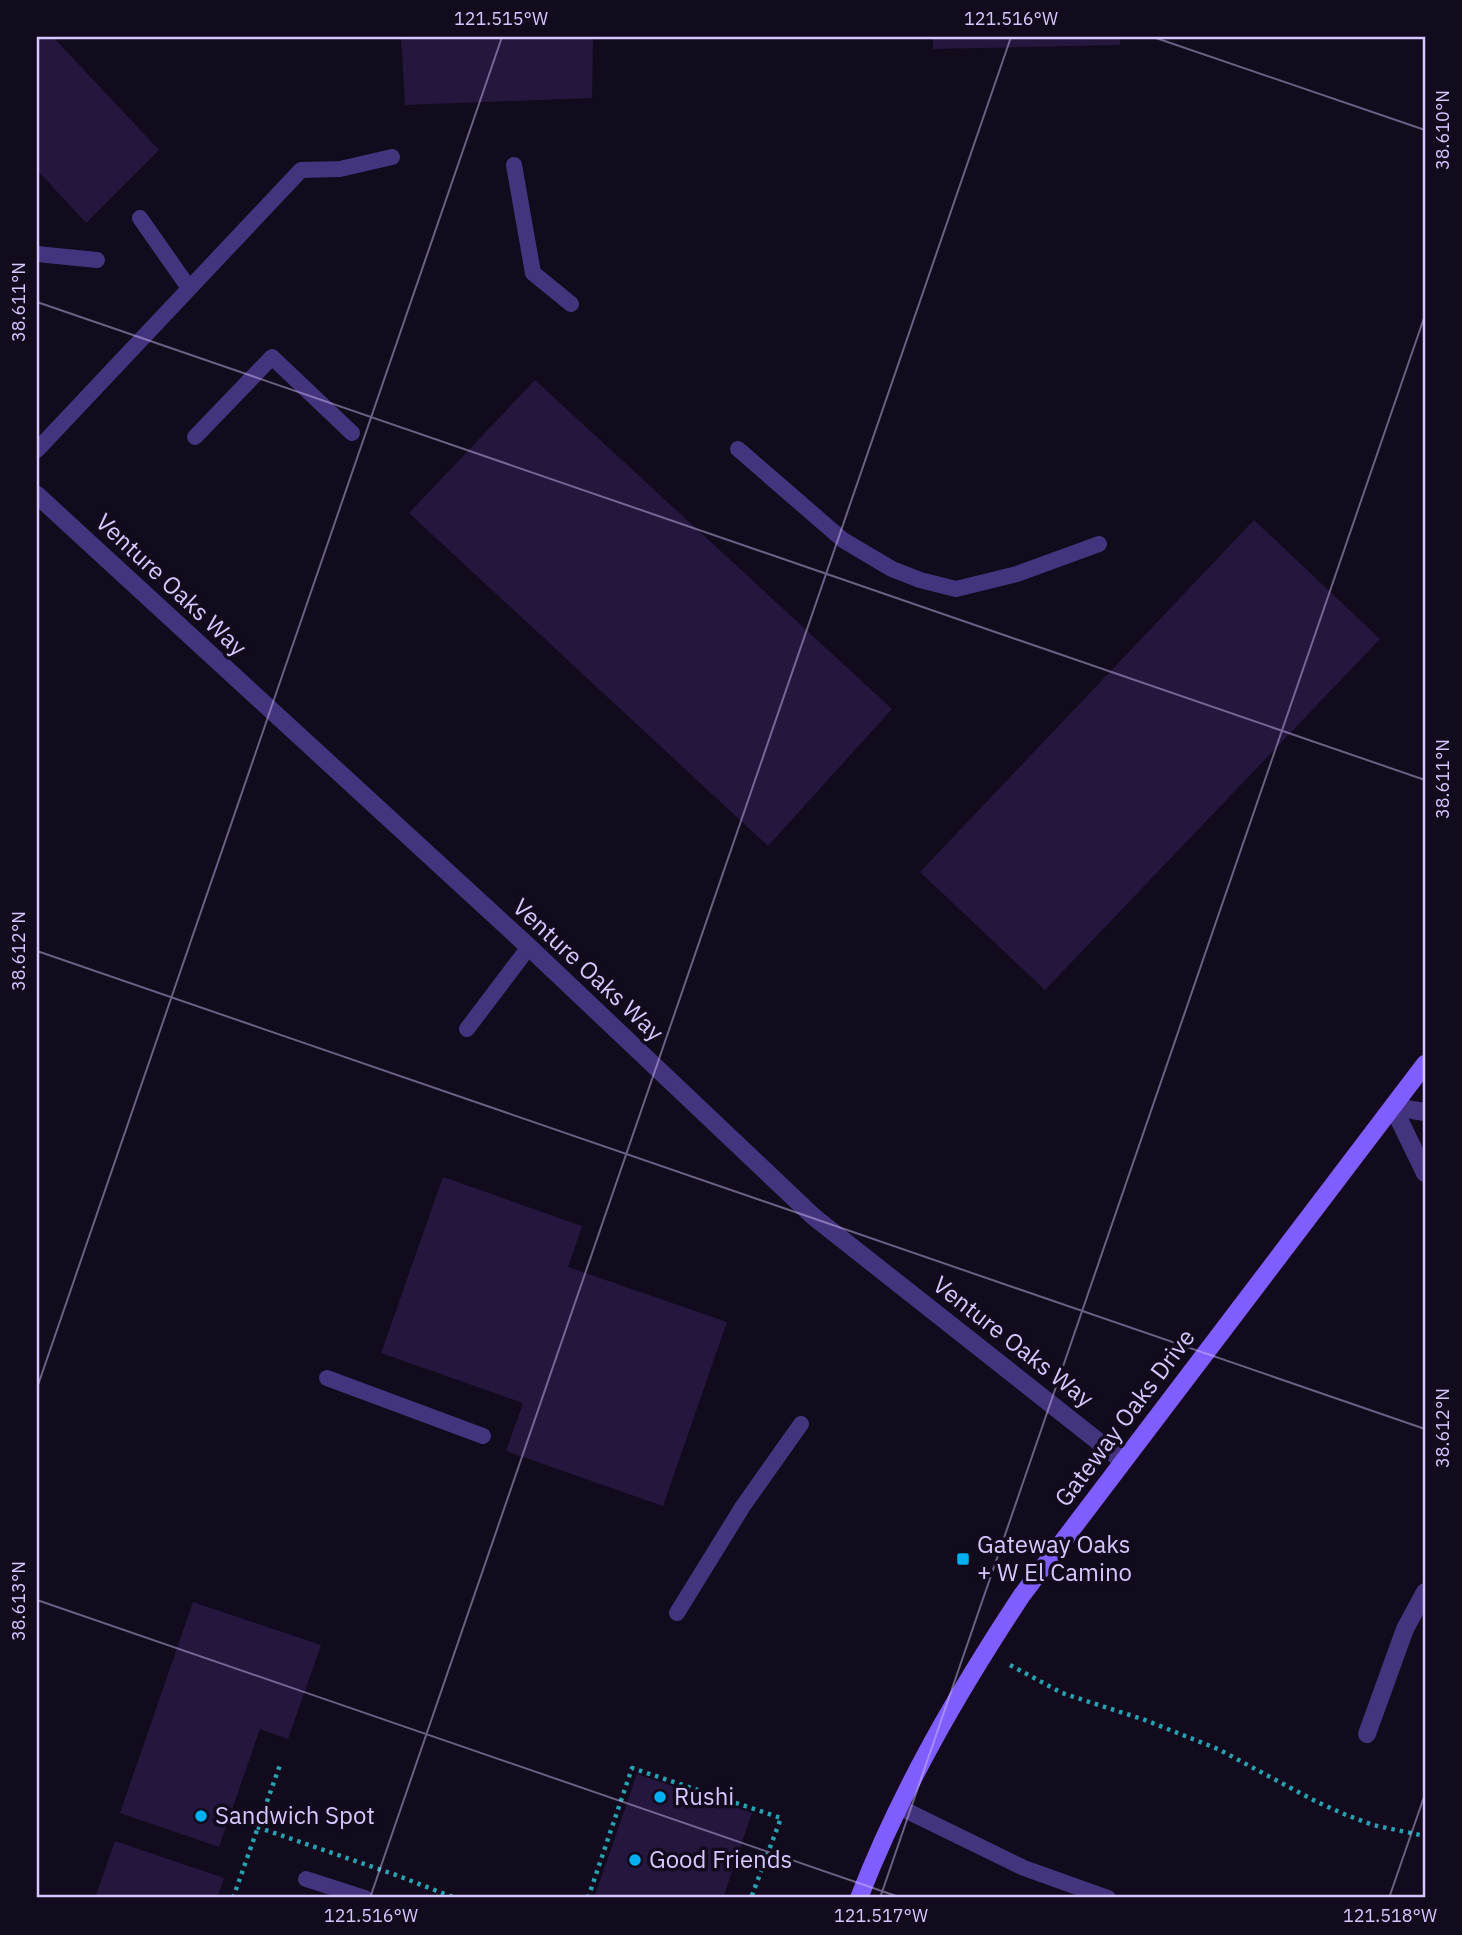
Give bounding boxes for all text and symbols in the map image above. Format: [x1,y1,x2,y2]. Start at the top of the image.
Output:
text: 121.515°W [454,7,548,30]
text: 121.516°W [964,7,1058,30]
text: 38.610°N [1431,90,1454,170]
text: 38.611°N [7,262,30,342]
street label: Venture Oaks Way [89,506,254,663]
text: 38.611°N [1431,739,1454,819]
street label: Venture Oaks Way [506,891,671,1048]
text: 38.612°N [7,911,30,991]
street label: Venture Oaks Way [927,1268,1101,1414]
street label: Gateway Oaks Drive [1047,1322,1202,1513]
text: 38.612°N [1431,1388,1454,1468]
place label: Gateway Oaks + W El Camino [977,1528,1132,1588]
marker: Gateway Oaks + W El Camino [955,1551,971,1567]
text: 38.613°N [7,1561,30,1641]
place label: Rushi [674,1780,734,1812]
marker: Rushi [652,1789,668,1805]
place label: Sandwich Spot [215,1799,375,1831]
marker: Sandwich Spot [193,1808,209,1824]
place label: Good Friends [649,1843,792,1875]
marker: Good Friends [627,1852,643,1868]
text: 121.516°W [324,1904,418,1927]
text: 121.517°W [834,1904,928,1927]
text: 121.518°W [1343,1904,1437,1927]

